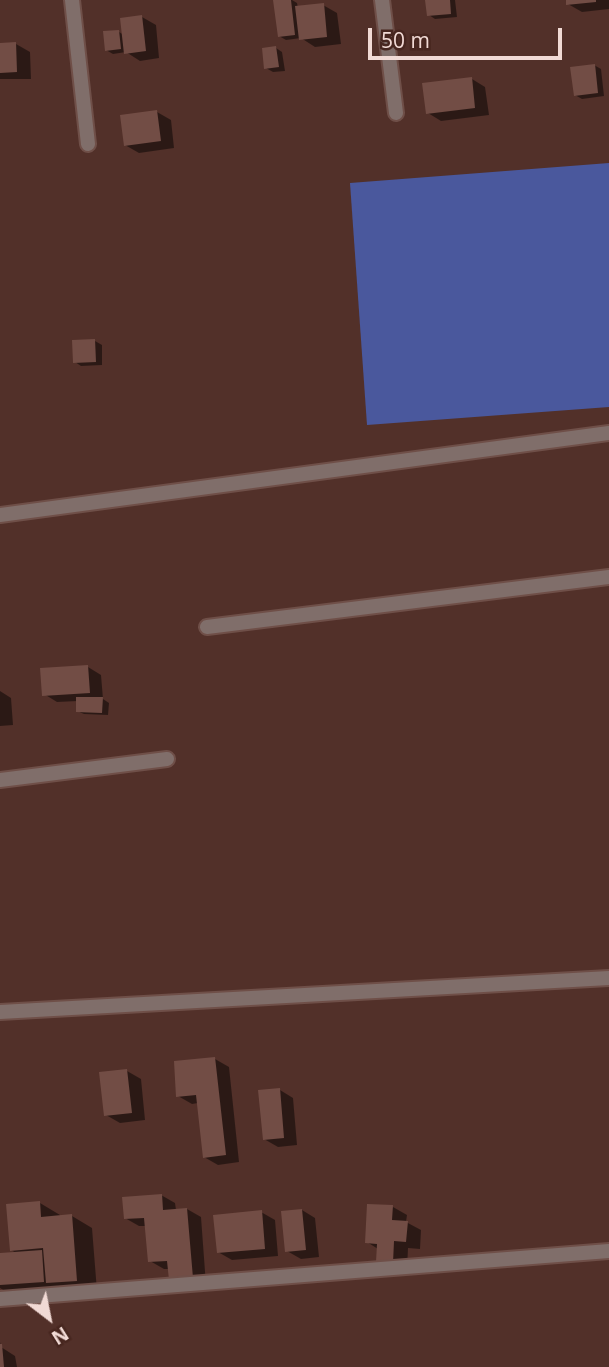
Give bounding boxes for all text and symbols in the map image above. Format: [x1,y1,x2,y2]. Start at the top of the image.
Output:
scale bar [371,14,565,58]
text: 50 m [381,26,430,54]
north arrow [14,1283,84,1353]
text: N [47,1321,74,1351]

